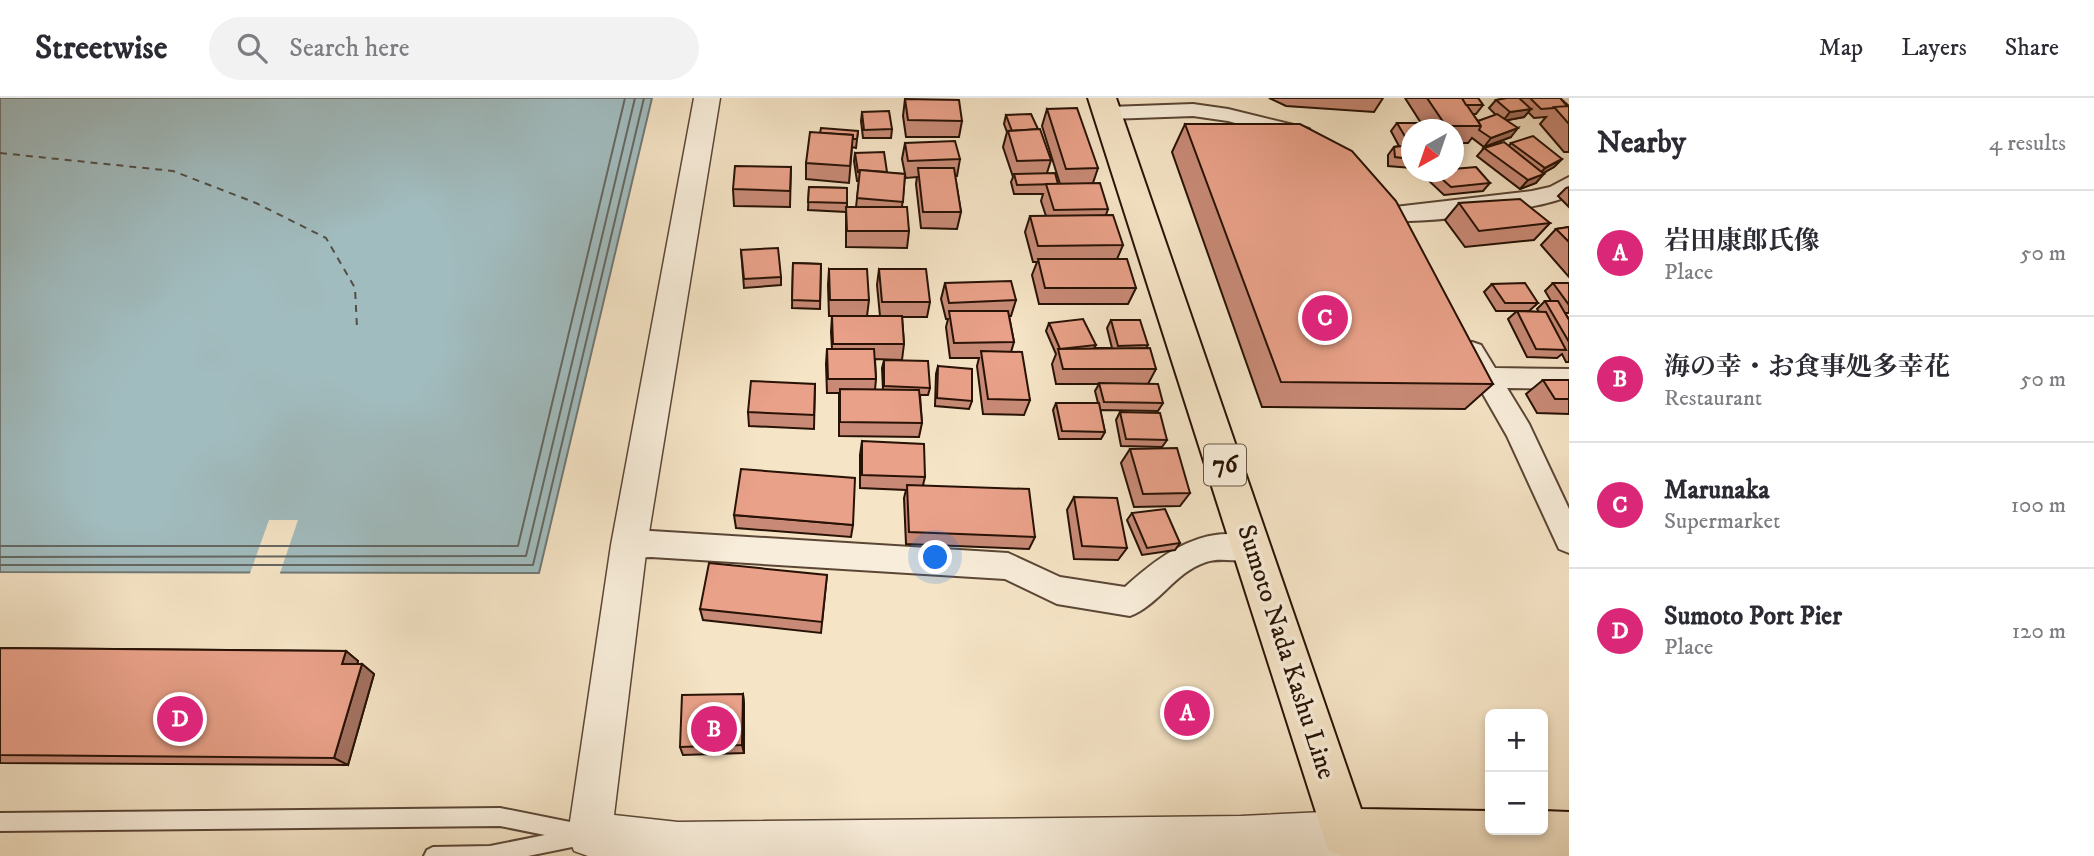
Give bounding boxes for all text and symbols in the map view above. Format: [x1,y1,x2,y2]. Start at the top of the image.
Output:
search box [209,17,699,80]
text: Streetwise [35,28,167,69]
icon: search [233,29,271,67]
text: Search here [289,32,409,65]
text: Map [1819,33,1863,63]
text: Layers [1901,33,1967,63]
text: Share [2005,33,2059,63]
north arrow [1401,119,1464,182]
text: Nearby [1597,125,1686,162]
text: 4 results [1989,129,2066,158]
text: 岩田康郎氏像 [1664,225,1820,258]
text: A [1613,239,1627,268]
text: 50 m [2020,239,2066,268]
text: Place [1664,258,1713,287]
pin: C [1302,292,1348,344]
text: 海の幸・お食事処多幸花 [1664,351,1950,384]
text: B [1613,365,1627,394]
text: 50 m [2020,365,2066,394]
text: Restaurant [1664,384,1762,413]
road number: 76 [1204,444,1246,486]
text: Marunaka [1664,474,1770,507]
text: C [1612,491,1628,520]
text: 100 m [2011,491,2066,520]
text: Supermarket [1664,507,1780,536]
street label: Sumoto Nada Kashu Line [1229,521,1343,783]
your location [918,540,952,574]
text: Sumoto Port Pier [1664,600,1842,633]
text: D [1611,617,1629,646]
text: 120 m [2012,617,2066,646]
text: Place [1664,633,1713,662]
pin: A [1164,687,1210,739]
pin: D [157,693,203,745]
pin: B [691,703,737,755]
map controls [1485,709,1548,835]
button: + [1485,709,1548,772]
button: − [1485,772,1548,835]

